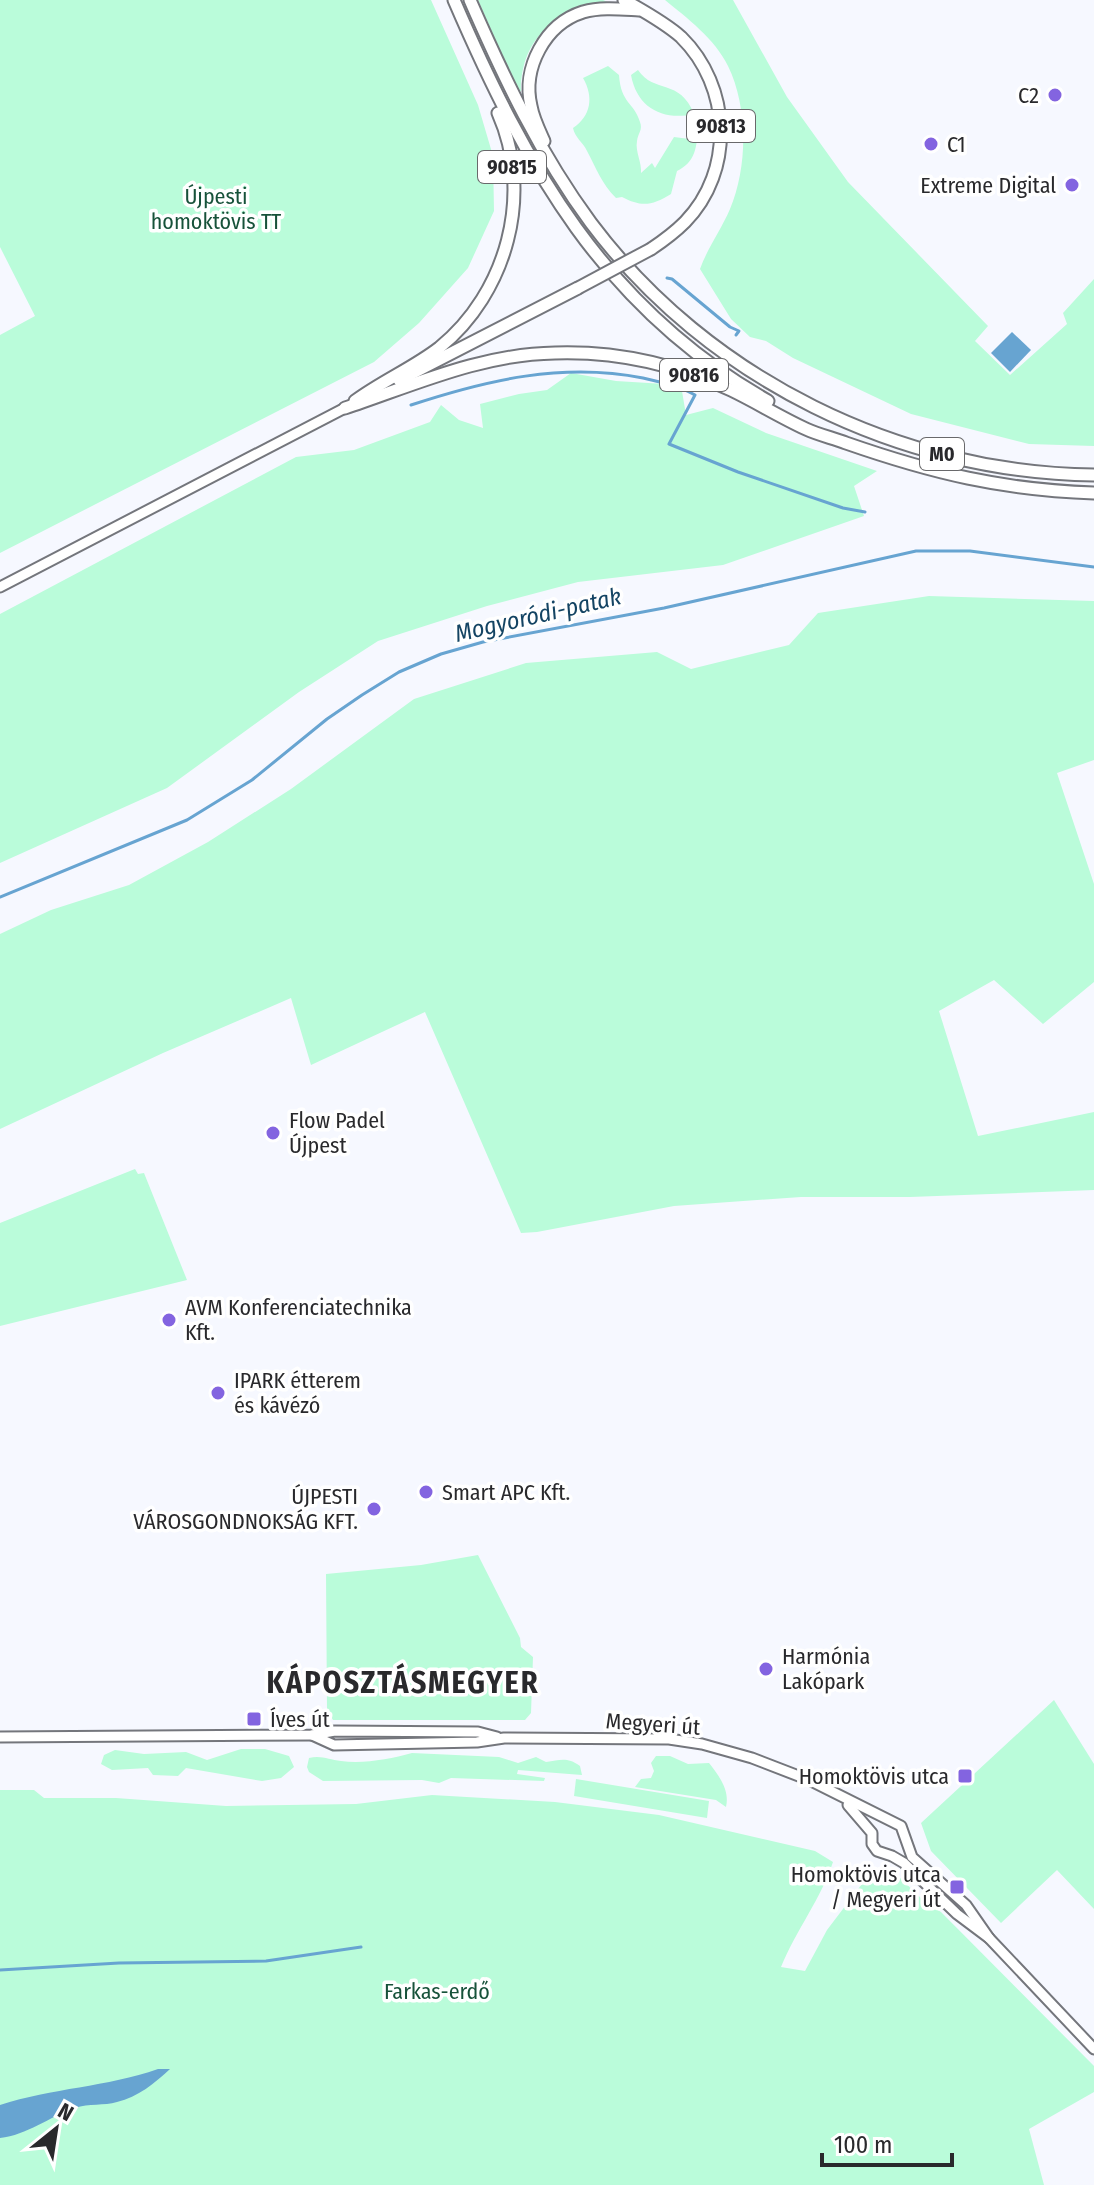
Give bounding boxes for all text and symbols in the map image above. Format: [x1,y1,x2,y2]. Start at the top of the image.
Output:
place label: C2 [1018,82,1039,109]
marker: C2 [1046,86,1064,104]
road number: 90813 [687,110,755,142]
place label: C1 [947,131,966,158]
marker: C1 [922,135,940,153]
road number: 90815 [478,151,546,183]
place label: Extreme Digital [920,172,1056,199]
marker: Extreme Digital [1063,176,1081,194]
park label: Újpesti homoktövis TT [151,183,282,235]
road number: 90816 [660,359,728,391]
road number: M0 [920,438,964,470]
water label: Mogyoródi-patak [452,582,624,648]
place label: Flow Padel Újpest [289,1107,385,1159]
marker: Flow Padel Újpest [264,1124,282,1142]
place label: AVM Konferenciatechnika Kft. [185,1294,412,1346]
marker: AVM Konferenciatechnika Kft. [160,1311,178,1329]
place label: IPARK étterem és kávézó [234,1367,361,1419]
marker: IPARK étterem és kávézó [209,1384,227,1402]
place label: Smart APC Kft. [442,1479,570,1506]
place label: ÚJPESTI VÁROSGONDNOKSÁG KFT. [133,1483,358,1535]
marker: Smart APC Kft. [417,1483,435,1501]
marker: ÚJPESTI VÁROSGONDNOKSÁG KFT. [365,1500,383,1518]
place label: Harmónia Lakópark [782,1643,870,1695]
marker: Harmónia Lakópark [757,1660,775,1678]
district label: KÁPOSZTÁSMEGYER [266,1663,540,1701]
place label: Íves út [270,1706,330,1733]
street label: Megyeri út [605,1707,702,1741]
marker: Íves út [245,1710,263,1728]
place label: Homoktövis utca [799,1763,949,1790]
marker: Homoktövis utca [956,1767,974,1785]
place label: Homoktövis utca / Megyeri út [791,1861,942,1913]
marker: Homoktövis utca / Megyeri út [948,1878,966,1896]
park label: Farkas-erdő [384,1978,490,2005]
north arrow [16,2089,96,2169]
text: N [53,2097,78,2127]
scale bar [822,2117,952,2167]
text: 100 m [834,2131,892,2159]

